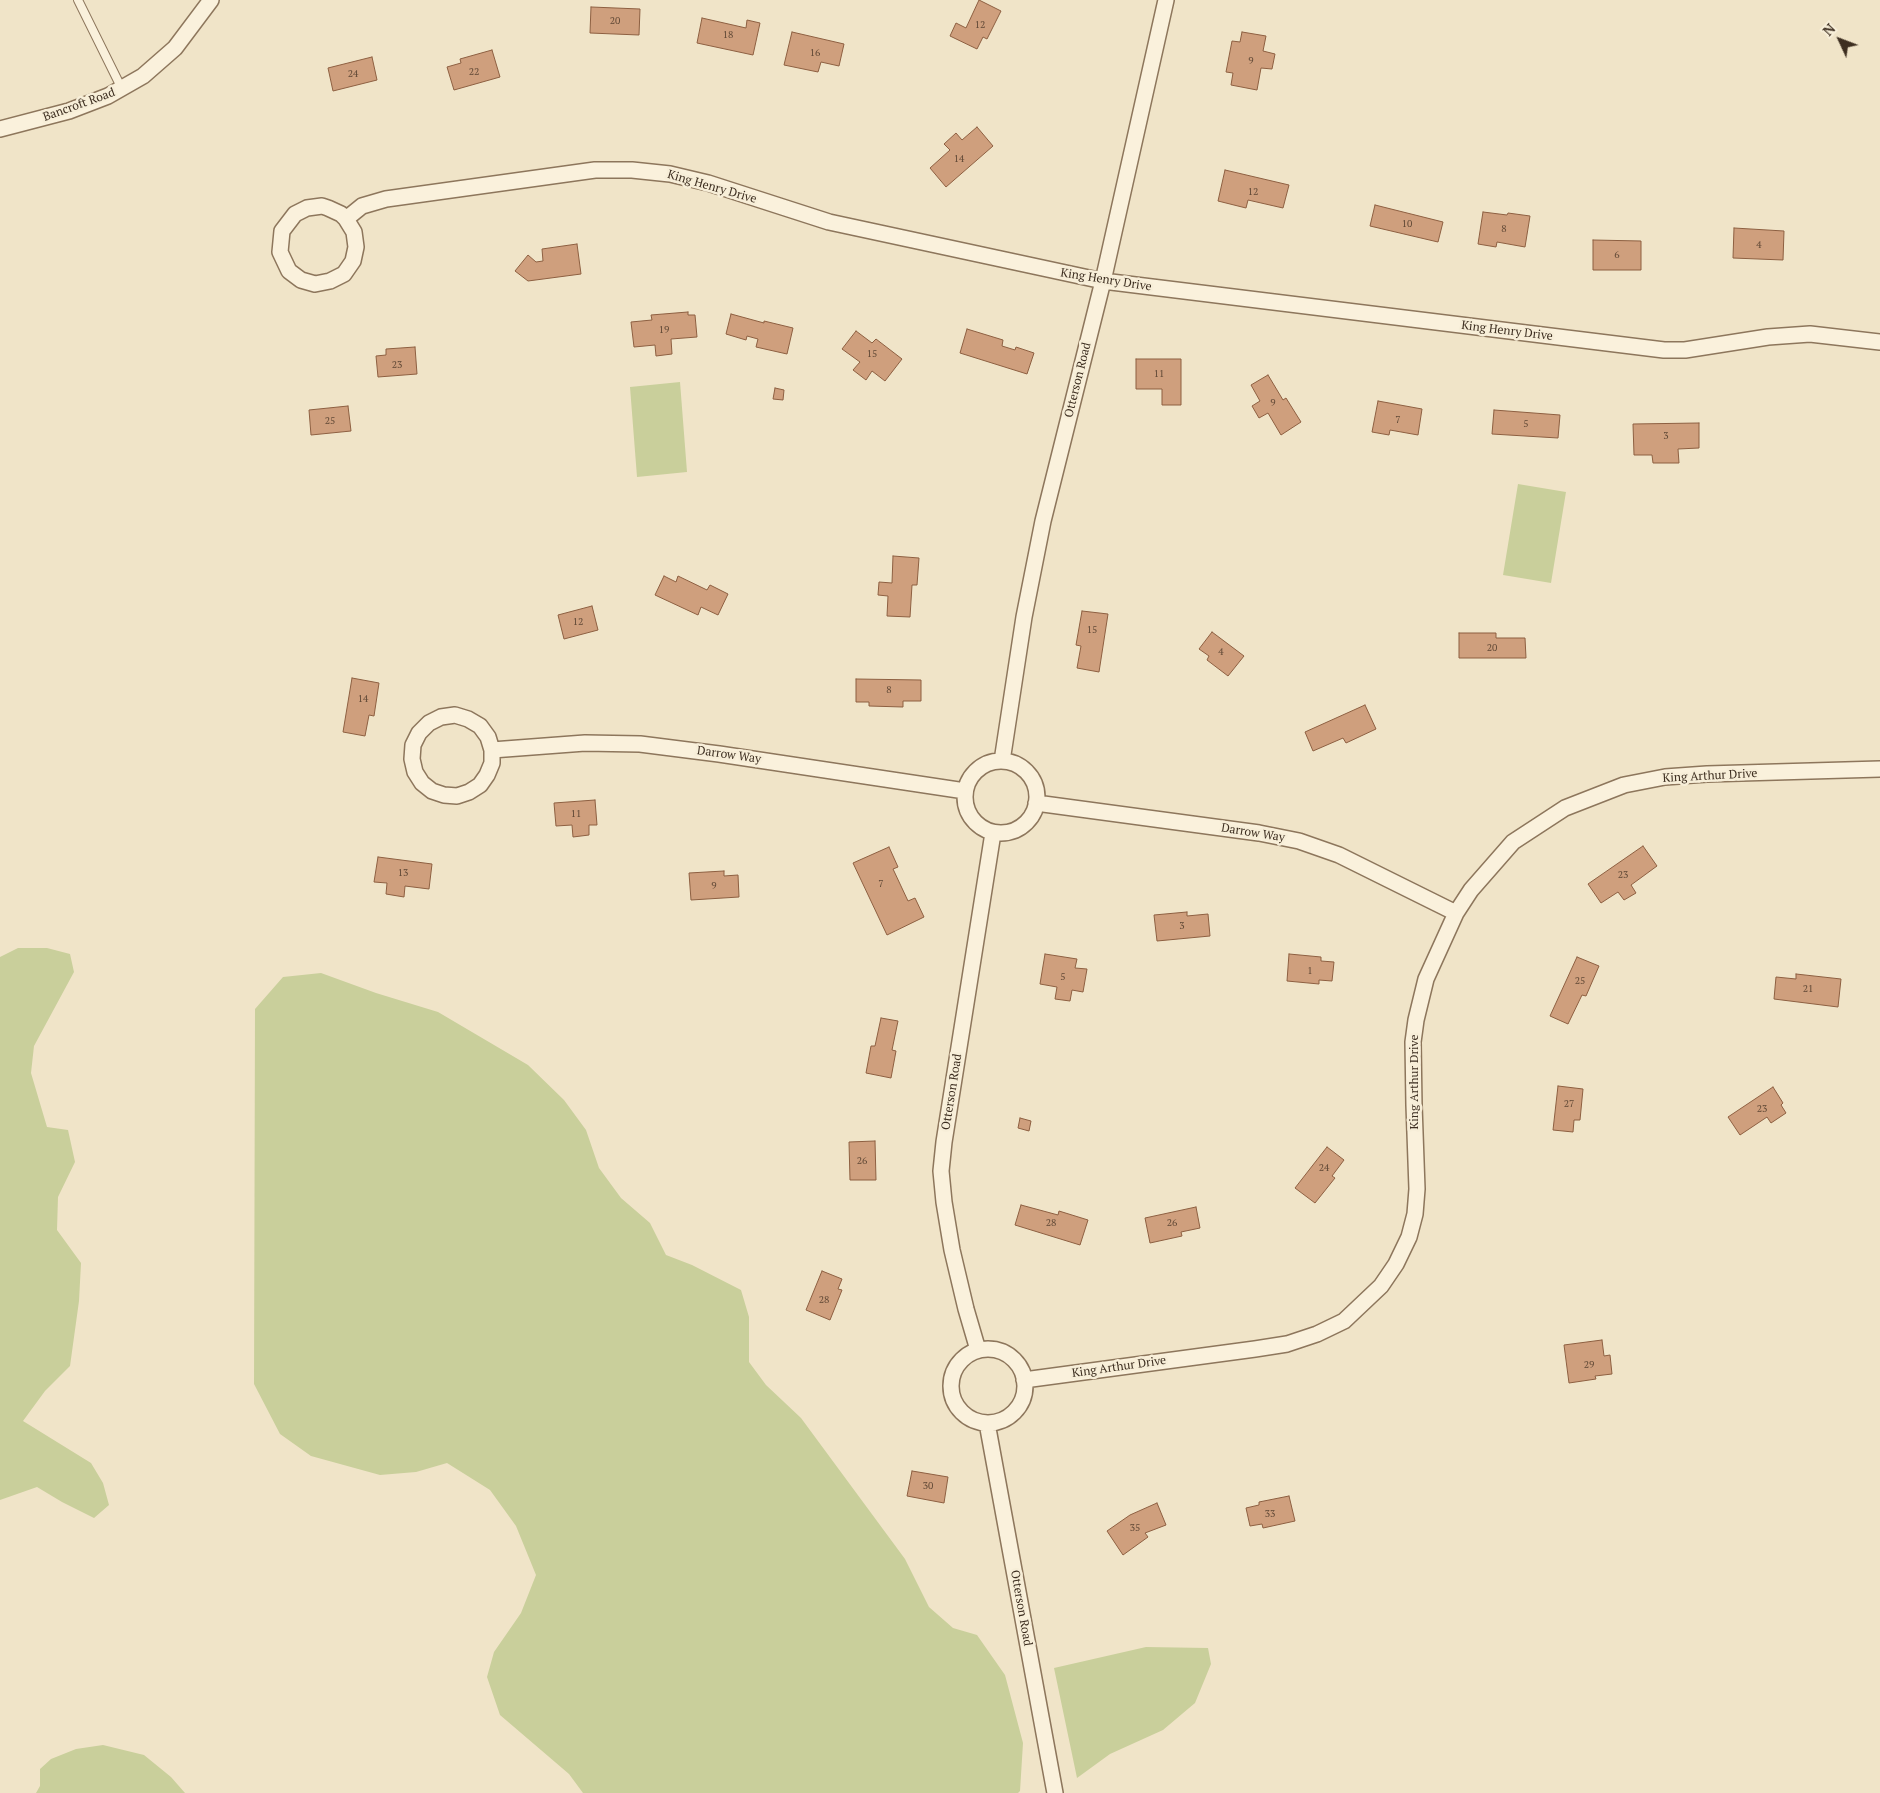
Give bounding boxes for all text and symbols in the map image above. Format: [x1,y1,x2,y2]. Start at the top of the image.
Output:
house number: 20 [610,15,620,27]
north arrow [1815,15,1865,65]
house number: 12 [975,19,985,31]
text: N [1818,19,1839,40]
house number: 18 [723,29,733,41]
house number: 16 [810,47,820,59]
house number: 9 [1248,55,1254,67]
house number: 22 [469,66,479,78]
house number: 24 [348,68,358,80]
street label: Bancroft Road [41,85,117,125]
house number: 14 [954,153,964,165]
street label: King Henry Drive [666,167,758,207]
house number: 12 [1248,186,1258,198]
house number: 10 [1402,218,1412,230]
house number: 8 [1501,223,1507,235]
house number: 4 [1756,239,1762,251]
house number: 6 [1614,249,1620,261]
street label: King Henry Drive [1059,266,1153,294]
street label: King Henry Drive [1460,318,1554,344]
house number: 19 [659,324,669,336]
street label: Otterson Road [1062,341,1094,419]
house number: 15 [867,348,877,360]
house number: 23 [392,359,402,371]
house number: 11 [1154,368,1164,380]
house number: 9 [1270,397,1276,409]
house number: 7 [1395,414,1401,426]
house number: 25 [325,415,335,427]
house number: 5 [1523,418,1529,430]
house number: 3 [1663,430,1669,442]
house number: 12 [573,616,583,628]
house number: 15 [1087,624,1097,636]
house number: 20 [1487,642,1497,654]
house number: 4 [1218,646,1224,658]
house number: 8 [886,684,892,696]
house number: 14 [358,693,368,705]
street label: Darrow Way [696,743,762,767]
street label: King Arthur Drive [1662,766,1758,786]
house number: 11 [571,808,581,820]
street label: Darrow Way [1220,821,1286,845]
house number: 13 [398,867,408,879]
house number: 23 [1618,869,1628,881]
house number: 7 [878,878,884,890]
house number: 9 [711,880,717,892]
house number: 3 [1179,920,1185,932]
house number: 1 [1307,965,1313,977]
house number: 5 [1060,971,1066,983]
house number: 25 [1575,975,1585,987]
house number: 21 [1803,983,1813,995]
street label: King Arthur Drive [1408,1034,1422,1130]
street label: Otterson Road [939,1053,965,1131]
house number: 27 [1564,1098,1574,1110]
house number: 23 [1757,1103,1767,1115]
house number: 26 [857,1155,867,1167]
house number: 24 [1319,1162,1329,1174]
house number: 28 [1046,1217,1056,1229]
house number: 26 [1167,1217,1177,1229]
house number: 28 [819,1294,829,1306]
street label: King Arthur Drive [1071,1353,1167,1381]
house number: 29 [1584,1359,1594,1371]
house number: 30 [923,1480,933,1492]
house number: 33 [1265,1508,1275,1520]
house number: 35 [1130,1522,1140,1534]
street label: Otterson Road [1007,1569,1035,1647]

